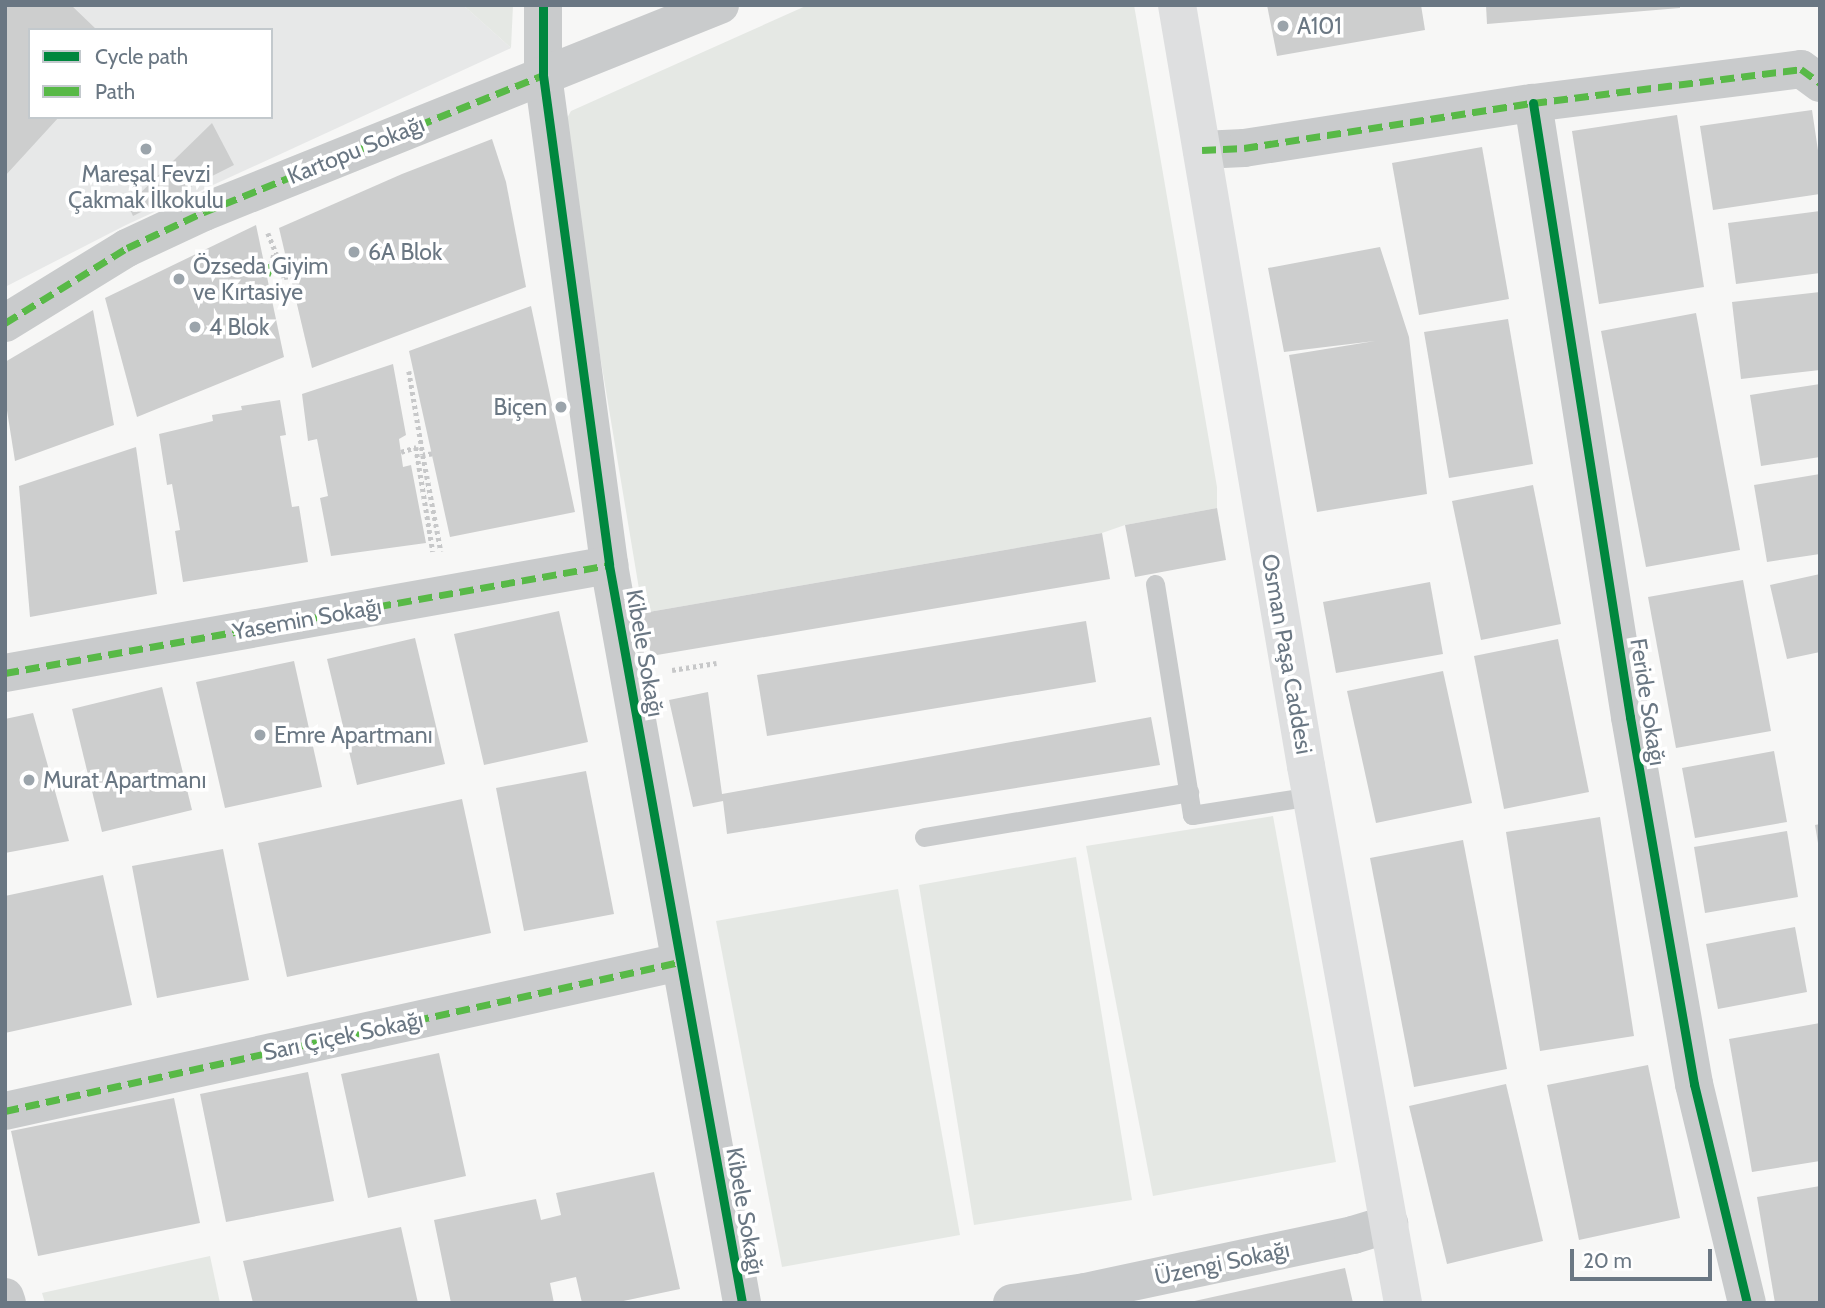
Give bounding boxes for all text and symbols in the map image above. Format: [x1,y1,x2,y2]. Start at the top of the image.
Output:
place label: A101 [1297,12,1342,40]
marker: A101 [1275,18,1291,34]
legend [28,28,273,119]
text: Cycle path [95,44,188,69]
text: Path [95,79,135,104]
street label: Kartopu Sokağı [283,110,429,190]
marker: Mareşal Fevzi Çakmak İlkokulu [138,141,154,157]
place label: Mareşal Fevzi Çakmak İlkokulu [68,160,224,214]
place label: 6A Blok [368,238,442,266]
marker: 6A Blok [346,244,362,260]
place label: Özseda Giyim ve Kırtasiye [193,252,329,306]
marker: Özseda Giyim ve Kırtasiye [171,271,187,287]
place label: 4 Blok [209,313,269,341]
marker: 4 Blok [187,319,203,335]
place label: Biçen [494,393,547,421]
marker: Biçen [553,399,569,415]
street label: Osman Paşa Caddesi [1256,552,1318,756]
street label: Kibele Sokağı [620,587,670,719]
street label: Yasemin Sokağı [230,592,384,646]
street label: Feride Sokağı [1624,636,1672,768]
place label: Emre Apartmanı [274,721,433,749]
marker: Emre Apartmanı [252,727,268,743]
place label: Murat Apartmanı [43,766,206,794]
marker: Murat Apartmanı [21,772,37,788]
street label: Sarı Çiçek Sokağı [261,1006,425,1066]
street label: Kibele Sokağı [720,1145,770,1277]
scale bar [1573,1234,1715,1278]
street label: Üzengi Sokağı [1152,1235,1292,1291]
text: 20 m [1583,1248,1632,1273]

